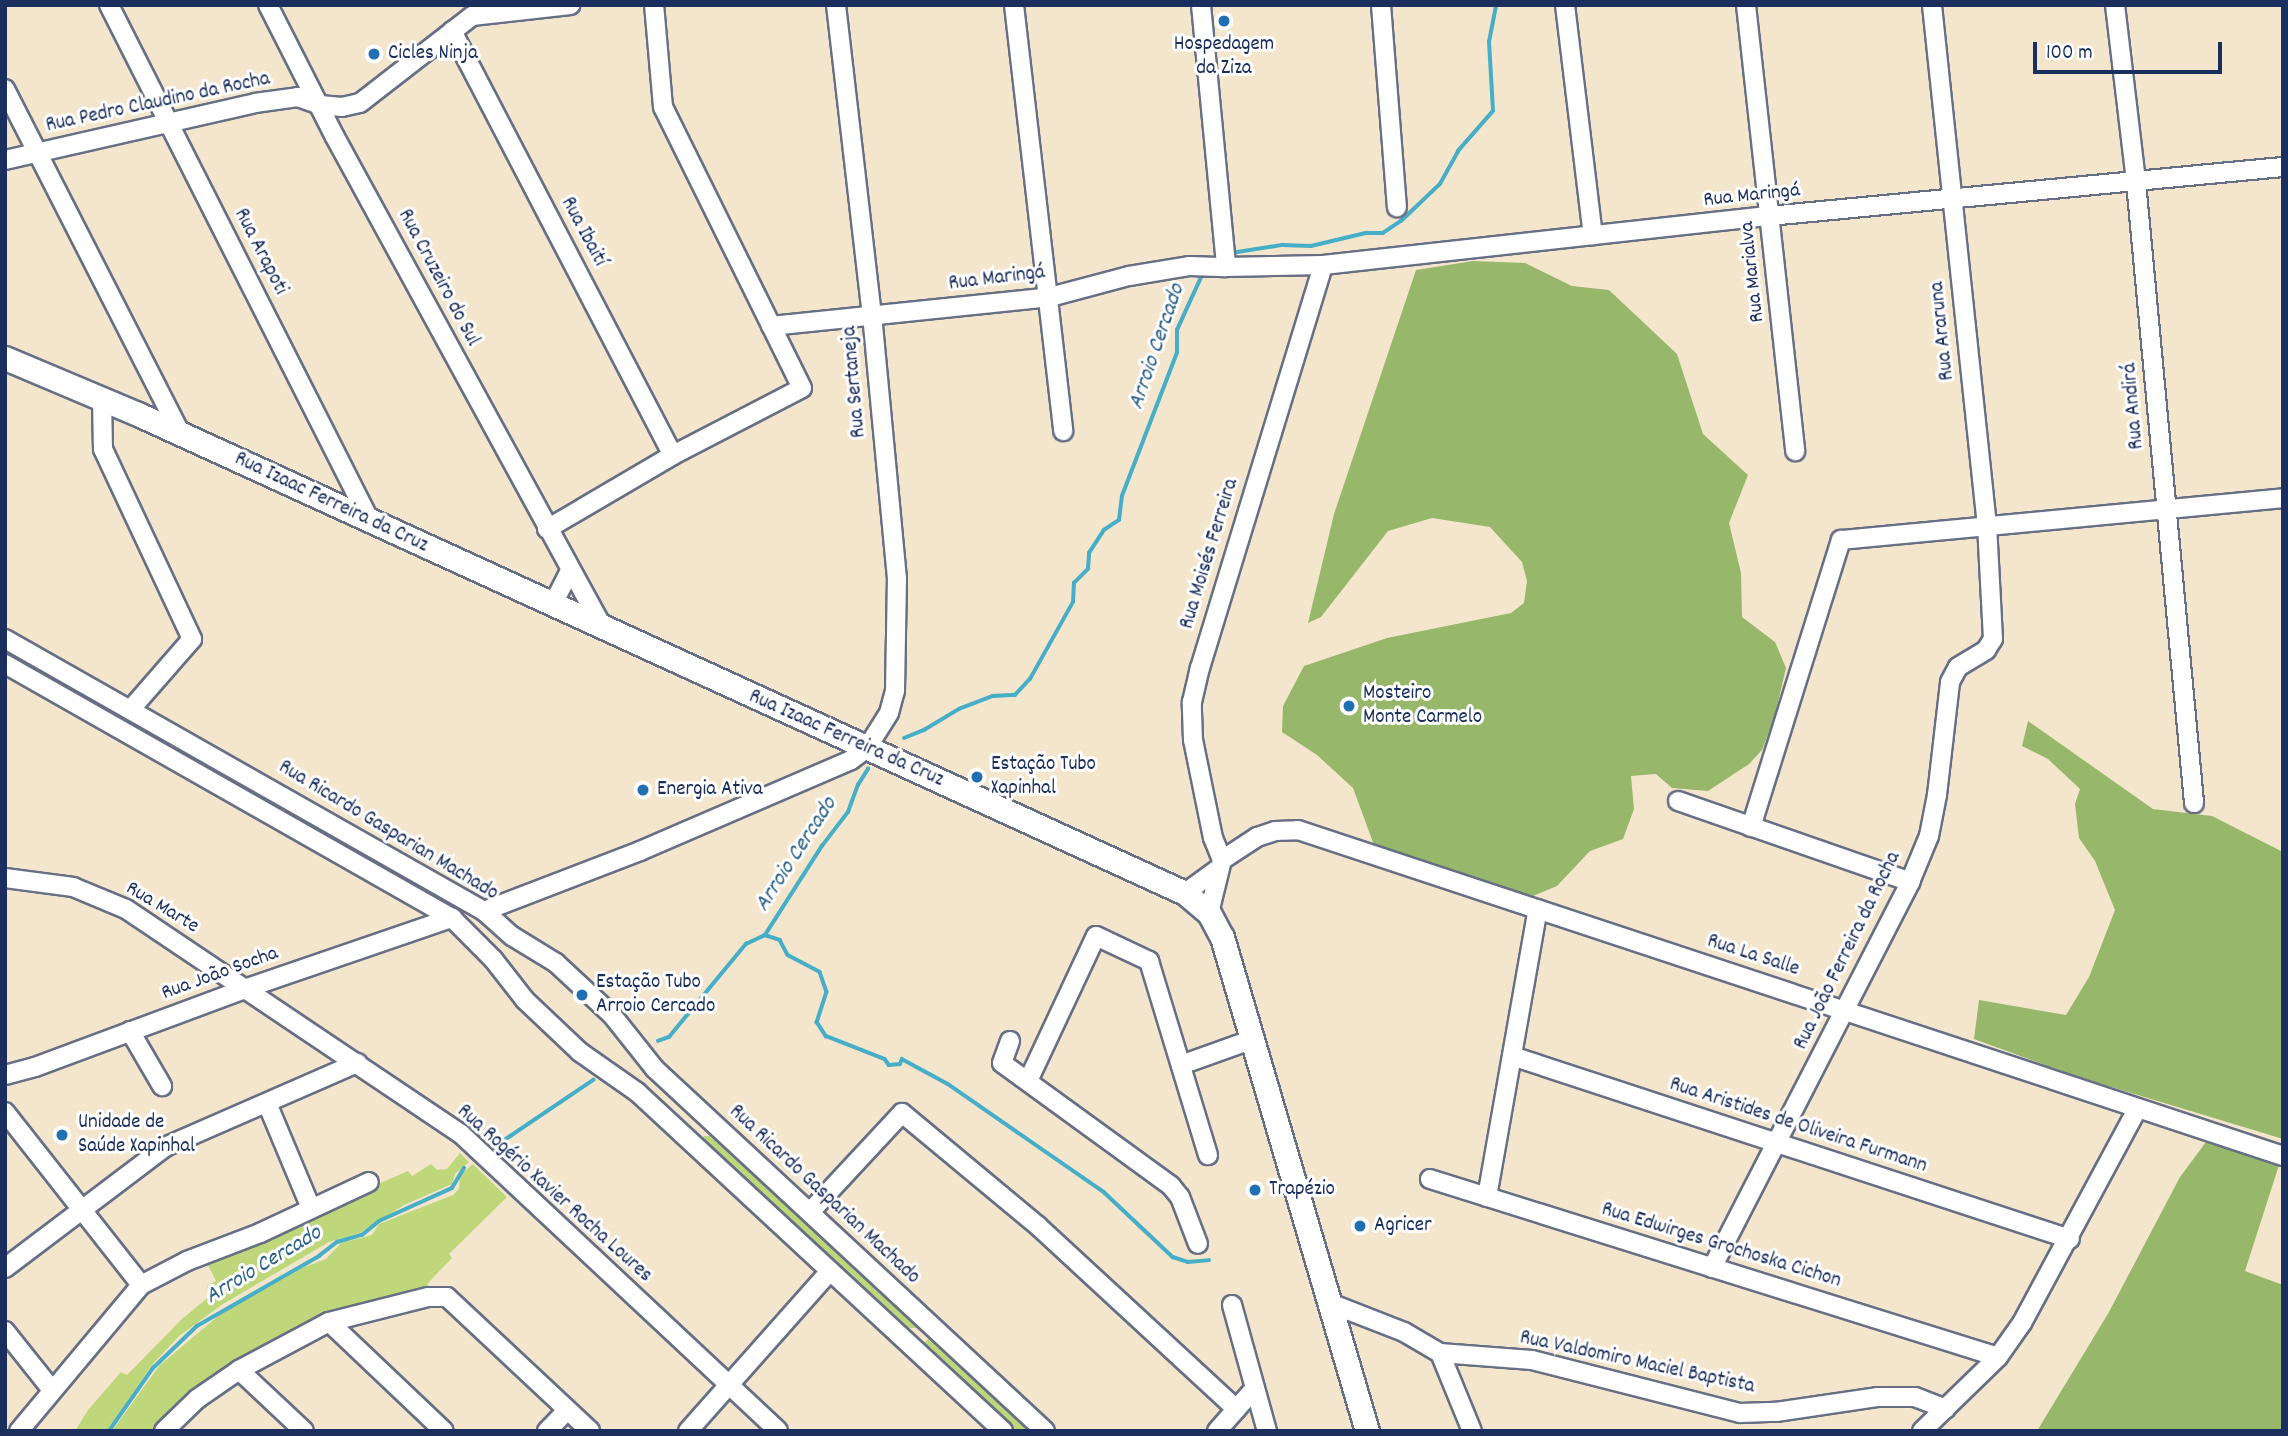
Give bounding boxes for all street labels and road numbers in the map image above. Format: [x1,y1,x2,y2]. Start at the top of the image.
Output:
street label: Rua Pedro Claudino da Rocha [44,67,272,139]
street label: Rua Maringá [1702,178,1802,214]
street label: Rua Ibaití [554,193,612,271]
street label: Rua Arapoti [228,205,292,299]
street label: Rua Cruzeiro do Sul [391,205,485,351]
street label: Rua Marialva [1735,220,1771,324]
street label: Rua Maringá [947,261,1047,297]
street label: Rua Araruna [1925,280,1961,382]
street label: Rua Sertaneja [838,325,872,439]
street label: Rua Andirá [2118,362,2150,450]
street label: Rua Izaac Ferreira da Cruz [230,447,432,559]
street label: Rua Moisés Ferreira [1175,476,1245,632]
street label: Rua Izaac Ferreira da Cruz [745,685,947,793]
street label: Rua Ricardo Gasparian Machado [273,755,503,907]
street label: Rua João Ferreira da Rocha [1789,848,1907,1054]
street label: Rua Marte [121,876,203,940]
street label: Rua La Salle [1704,929,1802,983]
street label: Rua João Socha [158,941,282,1007]
street label: Rua Aristides de Oliveira Furmann [1666,1072,1930,1180]
street label: Rua Rogério Xavier Rocha Loures [451,1100,657,1288]
street label: Rua Ricardo Gasparian Machado [723,1100,925,1290]
street label: Rua Edwirges Grochoska Cichon [1598,1198,1844,1294]
street label: Rua Valdomiro Maciel Baptista [1517,1326,1757,1400]

